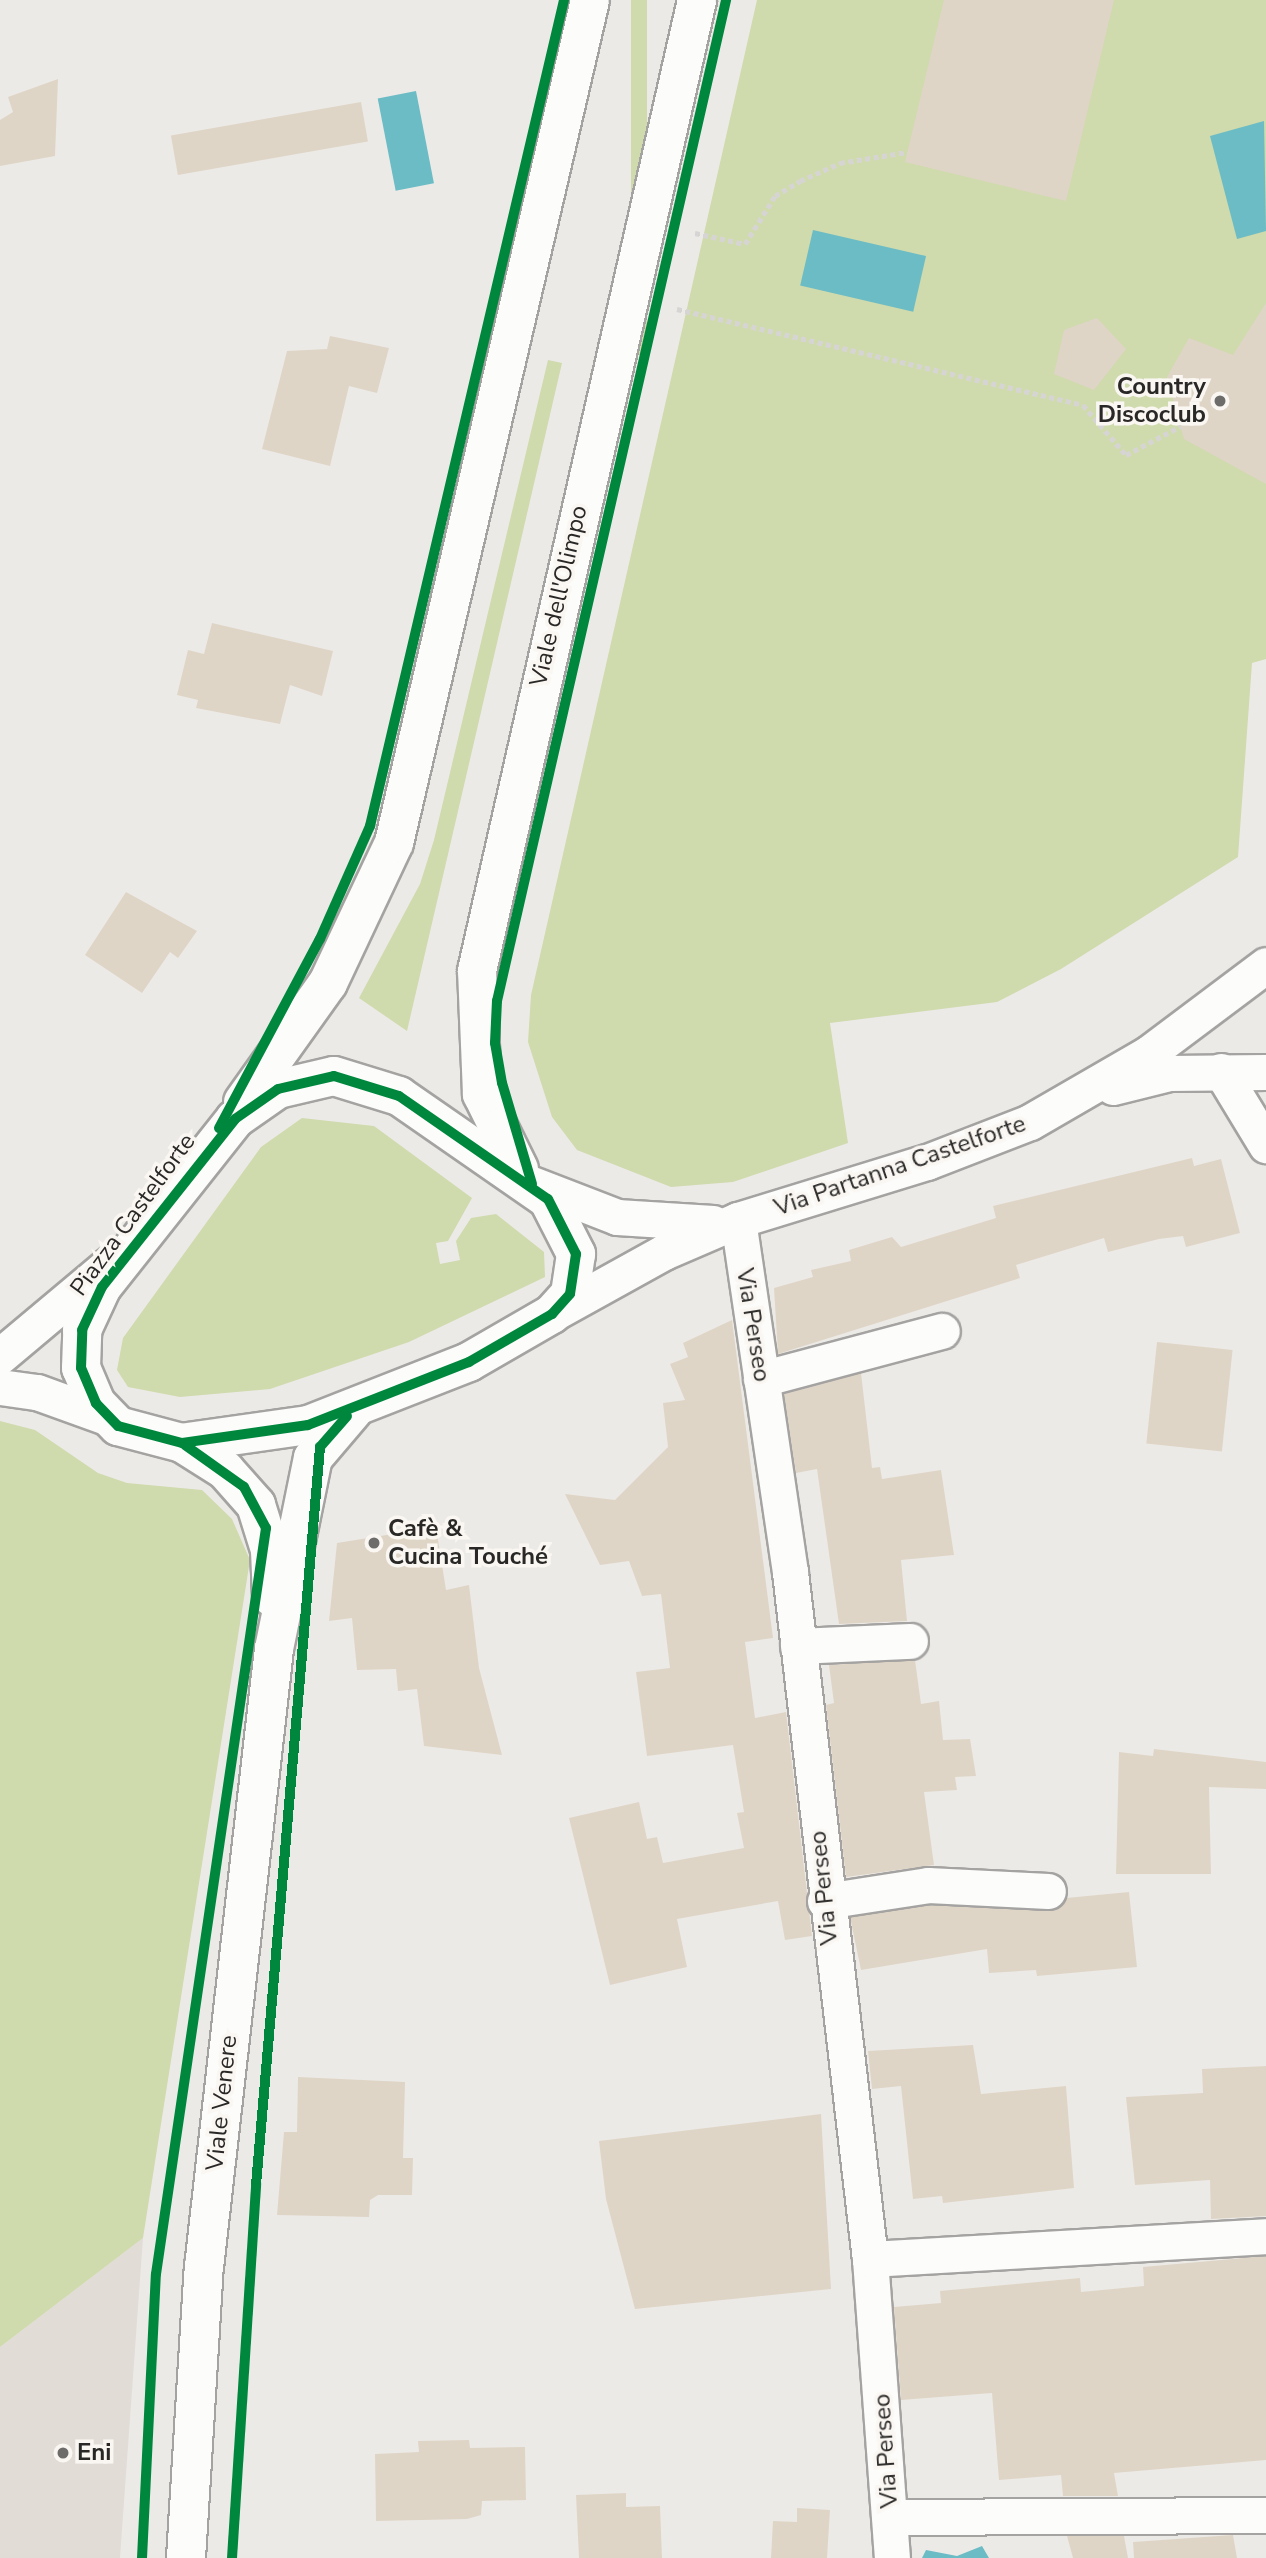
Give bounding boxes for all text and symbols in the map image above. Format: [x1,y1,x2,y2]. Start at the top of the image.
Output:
place label: Country Discoclub [1098,373,1206,429]
marker: Country Discoclub [1212,393,1228,409]
street label: Viale dell'Olimpo [524,503,594,689]
street label: Via Partanna Castelforte [771,1109,1029,1223]
street label: Piazza Castelforte [64,1128,202,1302]
street label: Via Perseo [730,1266,776,1384]
place label: Cafè & Cucina Touché [388,1515,548,1571]
marker: Cafè & Cucina Touché [366,1535,382,1551]
street label: Via Perseo [804,1830,844,1946]
street label: Viale Venere [201,2034,243,2172]
street label: Via Perseo [868,2393,904,2509]
place label: Eni [77,2439,111,2467]
marker: Eni [55,2445,71,2461]

